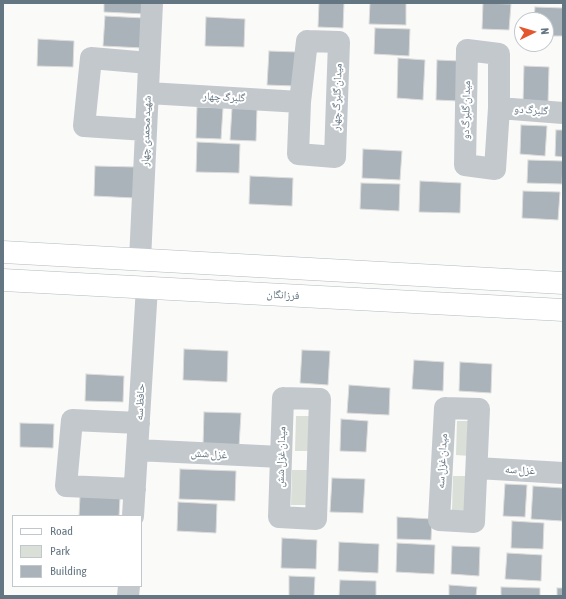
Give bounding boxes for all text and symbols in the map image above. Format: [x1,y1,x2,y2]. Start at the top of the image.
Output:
north arrow [514,12,554,52]
text: N [539,27,551,35]
street label: میدان گلبرگ چهار [329,63,345,131]
street label: میدان گلبرگ دو [459,80,473,140]
street label: گلبرگ چهار [202,89,246,105]
street label: شهید محمدی چهار [138,95,154,167]
street label: گلبرگ دو [514,102,548,118]
street label: فرزانگان [266,288,300,302]
street label: حافظ سه [132,383,148,421]
street label: میدان غزل شش [273,426,289,488]
street label: میدان غزل سه [434,433,450,489]
street label: غزل شش [190,446,228,462]
street label: غزل سه [505,463,535,477]
legend [12,515,142,587]
text: Road [50,524,73,538]
text: Park [50,544,70,558]
text: Building [50,564,87,578]

